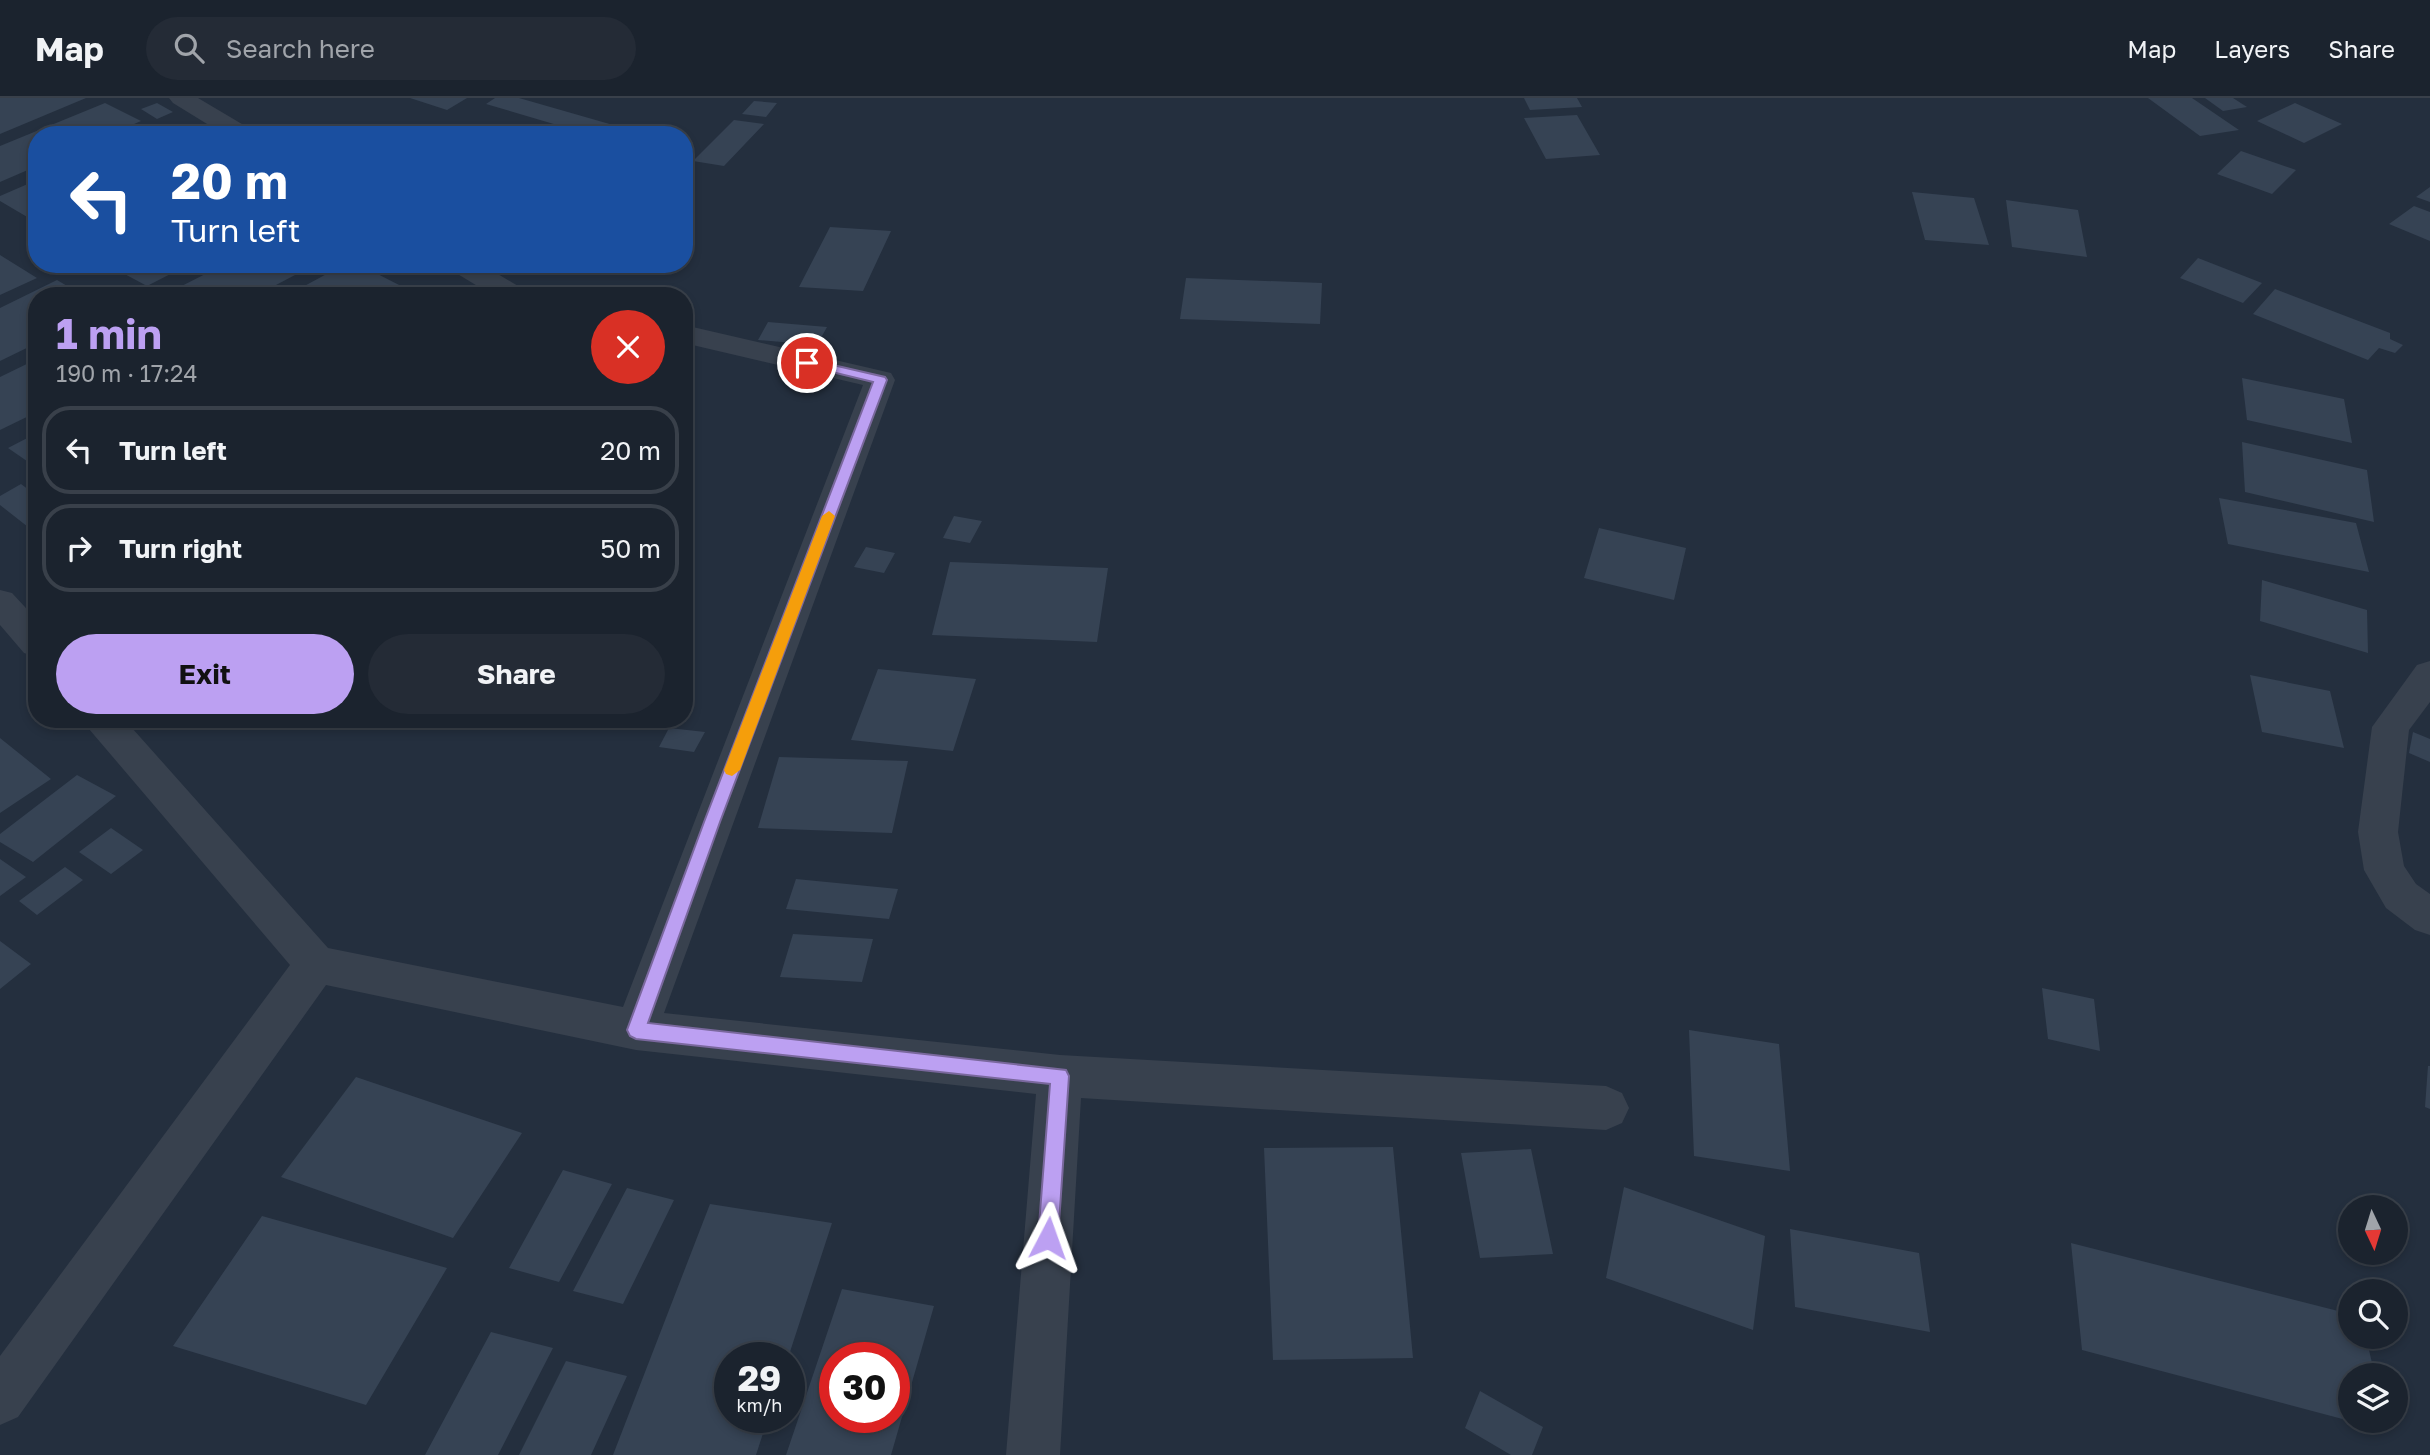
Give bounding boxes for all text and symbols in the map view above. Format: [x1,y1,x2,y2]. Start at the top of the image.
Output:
search box [146,17,636,80]
text: Map [35,29,104,68]
icon: search [170,29,208,67]
text: Search here [226,33,375,64]
text: Map [2127,34,2176,63]
text: Layers [2214,34,2290,63]
text: Share [2328,34,2395,63]
text: 20 m [171,151,288,210]
icon: left [56,154,147,245]
text: Turn left [171,211,300,249]
text: 1 min [56,308,162,358]
button: close [591,310,665,384]
pin [777,333,837,393]
icon: arrive [788,344,826,382]
text: 190 m · 17:24 [56,359,197,387]
icon: left [60,431,98,469]
text: Turn left [119,435,227,466]
text: 20 m [600,435,661,466]
icon: right [60,529,98,567]
text: Turn right [119,533,242,564]
text: 50 m [600,533,661,564]
button: Exit [56,634,354,714]
button: Share [368,634,665,714]
north arrow [2338,1195,2408,1265]
map controls [2338,1195,2408,1433]
position arrow [1011,1201,1085,1275]
button: search [2338,1279,2408,1349]
speed limit sign: 30 [819,1342,910,1433]
text: 29 [738,1357,781,1399]
button: layers [2338,1363,2408,1433]
text: km/h [737,1394,782,1416]

